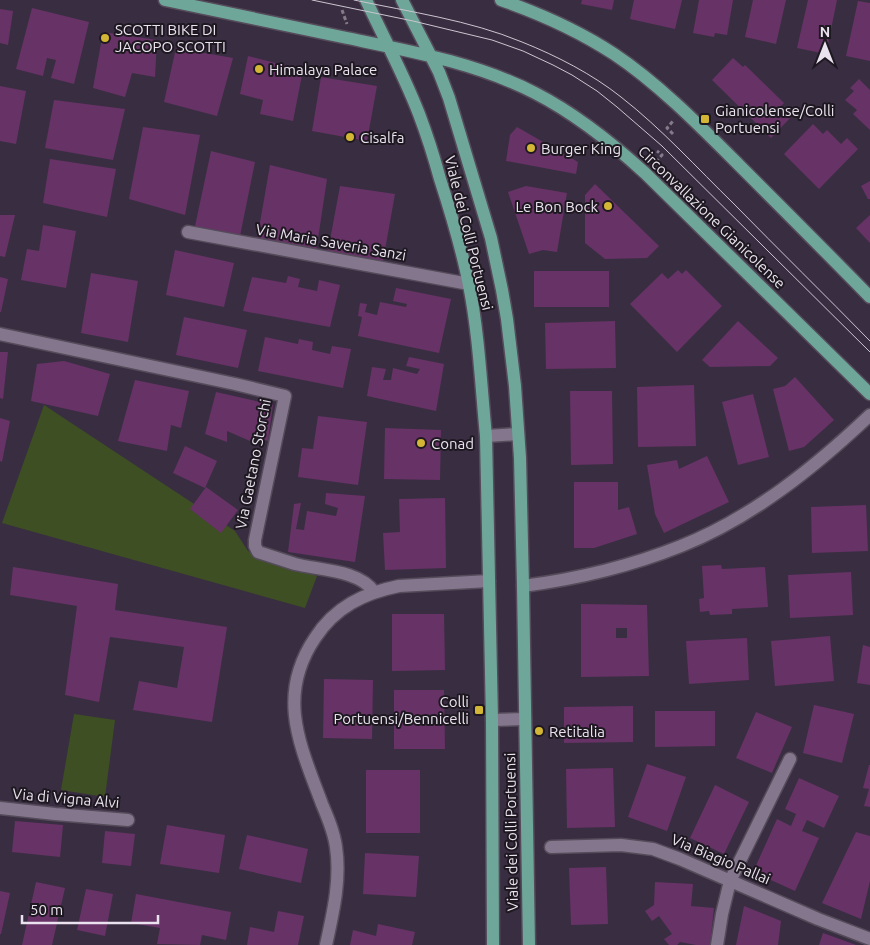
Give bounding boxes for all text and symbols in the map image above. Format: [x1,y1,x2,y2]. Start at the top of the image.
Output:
north arrow [800,20,850,70]
place label: SCOTTI BIKE DI JACOPO SCOTTI [115,21,226,55]
text: N [820,24,830,40]
marker: SCOTTI BIKE DI JACOPO SCOTTI [99,32,111,44]
place label: Himalaya Palace [269,61,377,78]
marker: Himalaya Palace [253,63,265,75]
place label: Gianicolense/Colli Portuensi [715,102,835,136]
marker: Gianicolense/Colli Portuensi [699,113,711,125]
place label: Cisalfa [360,129,404,146]
marker: Cisalfa [344,131,356,143]
place label: Burger King [541,140,621,157]
marker: Burger King [525,142,537,154]
street label: Circonvallazione Gianicolense [635,142,789,292]
street label: Viale dei Colli Portuensi [442,154,496,312]
place label: Le Bon Bock [515,198,598,215]
marker: Le Bon Bock [602,200,614,212]
street label: Via Maria Saveria Sanzi [255,220,407,264]
street label: Via Gaetano Storchi [232,397,274,531]
place label: Conad [431,435,474,452]
marker: Conad [415,437,427,449]
place label: Colli Portuensi/Bennicelli [333,693,469,727]
marker: Colli Portuensi/Bennicelli [473,704,485,716]
place label: Retitalia [549,723,605,740]
marker: Retitalia [533,725,545,737]
street label: Viale dei Colli Portuensi [501,752,521,912]
street label: Via di Vigna Alvi [12,785,120,811]
street label: Via Biagio Pallai [669,830,773,888]
scale bar [22,892,159,924]
text: 50 m [30,901,63,918]

